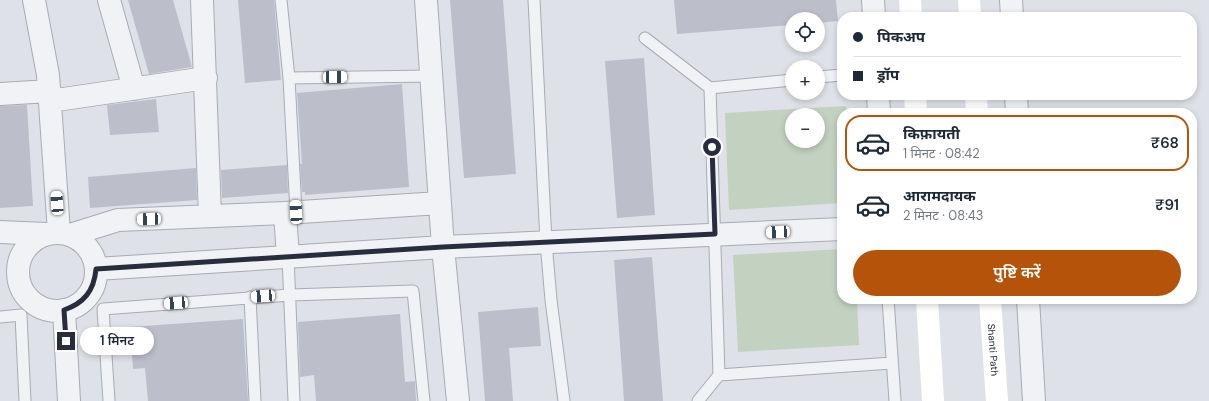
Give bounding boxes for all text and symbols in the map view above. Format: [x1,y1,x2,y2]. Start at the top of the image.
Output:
map controls [785,12,825,148]
button: locate [785,12,825,52]
text: पिकअप [877,27,925,47]
button: + [785,60,825,100]
text: ड्रॉप [877,65,899,85]
car [323,71,347,83]
button: − [785,108,825,148]
text: किफ़ायती [903,124,960,144]
icon: car [855,125,891,161]
text: ₹68 [1151,133,1179,153]
route start [703,138,721,156]
text: 1 मिनट · 08:42 [903,145,980,162]
text: आरामदायक [903,186,976,206]
icon: car [855,187,891,223]
car [50,191,64,215]
text: ₹91 [1155,195,1179,215]
car [289,200,303,224]
text: 2 मिनट · 08:43 [903,207,983,224]
car [137,213,161,225]
car [766,225,790,239]
button: पुष्टि करें [853,250,1181,296]
car [251,289,275,303]
car [164,296,188,310]
street label: Shanti Path [985,323,1001,377]
callout: 1 मिनट [80,327,154,355]
route end [57,332,75,350]
text: 1 मिनट [100,332,134,349]

